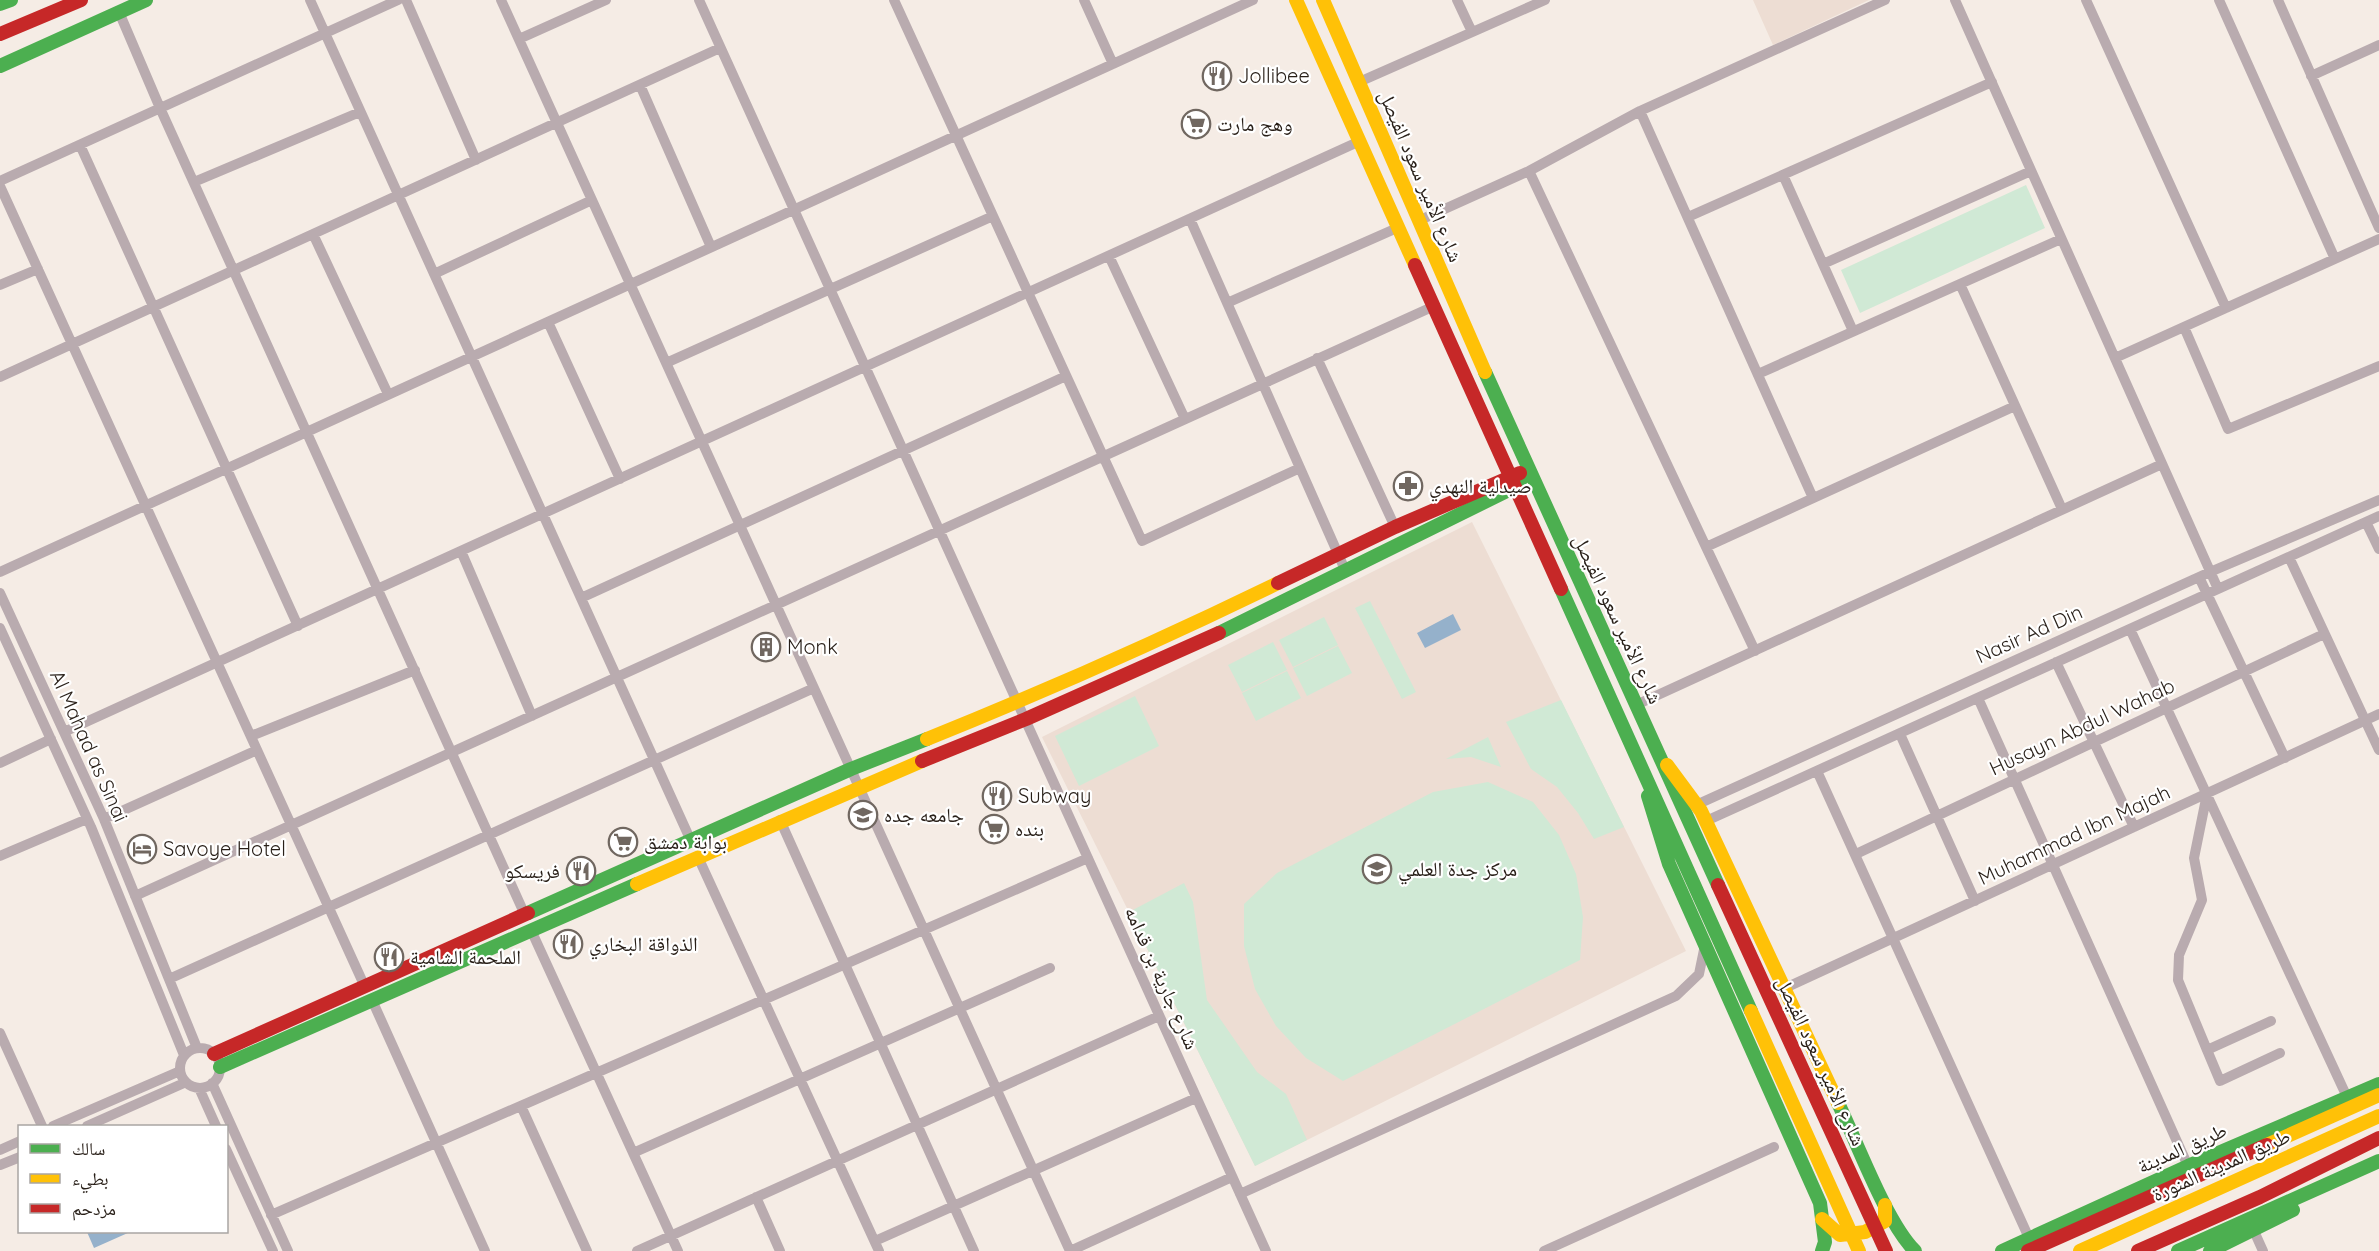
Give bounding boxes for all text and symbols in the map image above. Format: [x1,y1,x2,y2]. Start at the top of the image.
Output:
restaurant icon: Jollibee [1201,60,1233,92]
place label: Jollibee [1238,63,1310,88]
street label: شارع الأمير سعود الفيصل [1373,86,1469,266]
supermarket icon: وهج مارت [1180,108,1212,140]
place label: وهج مارت [1217,111,1293,137]
pharmacy icon: صيدلية النهدي [1392,470,1424,502]
place label: صيدلية النهدي [1429,473,1532,502]
street label: شارع الأمير سعود الفيصل [1567,530,1669,708]
street label: Nasir Ad Din [1972,599,2086,668]
building icon: Monk [750,631,782,663]
place label: Monk [787,634,838,659]
street label: Al Mahad as Sinai [45,666,134,825]
street label: Husayn Abdul Wahab [1985,673,2178,780]
street label: Muhammad Ibn Majah [1974,779,2174,890]
restaurant icon: Subway [981,780,1013,812]
place label: Subway [1018,783,1091,808]
school or university icon: جامعه جده [847,799,879,831]
place label: جامعه جده [884,802,964,827]
supermarket icon: بنده [978,813,1010,845]
place label: بنده [1015,816,1044,841]
supermarket icon: بوابة دمشق [607,826,639,858]
place label: بوابة دمشق [644,829,727,854]
hotel icon: Savoye Hotel [126,833,158,865]
place label: Savoye Hotel [163,836,286,861]
school or university icon: مركز جدة العلمي [1361,853,1393,885]
restaurant icon: فريسكو [565,855,597,887]
place label: مركز جدة العلمي [1398,856,1517,885]
place label: فريسكو [505,858,560,883]
street label: شارع جارية بن قدامه [1119,902,1205,1054]
restaurant icon: الذواقة البخاري [552,928,584,960]
place label: الذواقة البخاري [589,931,698,960]
restaurant icon: الملحمة الشامية [373,941,405,973]
place label: الملحمة الشامية [410,944,521,969]
street label: شارع الأمير سعود الفيصل [1770,972,1872,1150]
street label: طريق المدينة [2133,1117,2230,1178]
street label: طريق المدينة المنورة [2148,1123,2294,1206]
legend [18,1125,228,1233]
text: سالك [72,1137,105,1160]
text: بطيء [72,1167,109,1194]
text: مزدحم [72,1197,116,1221]

